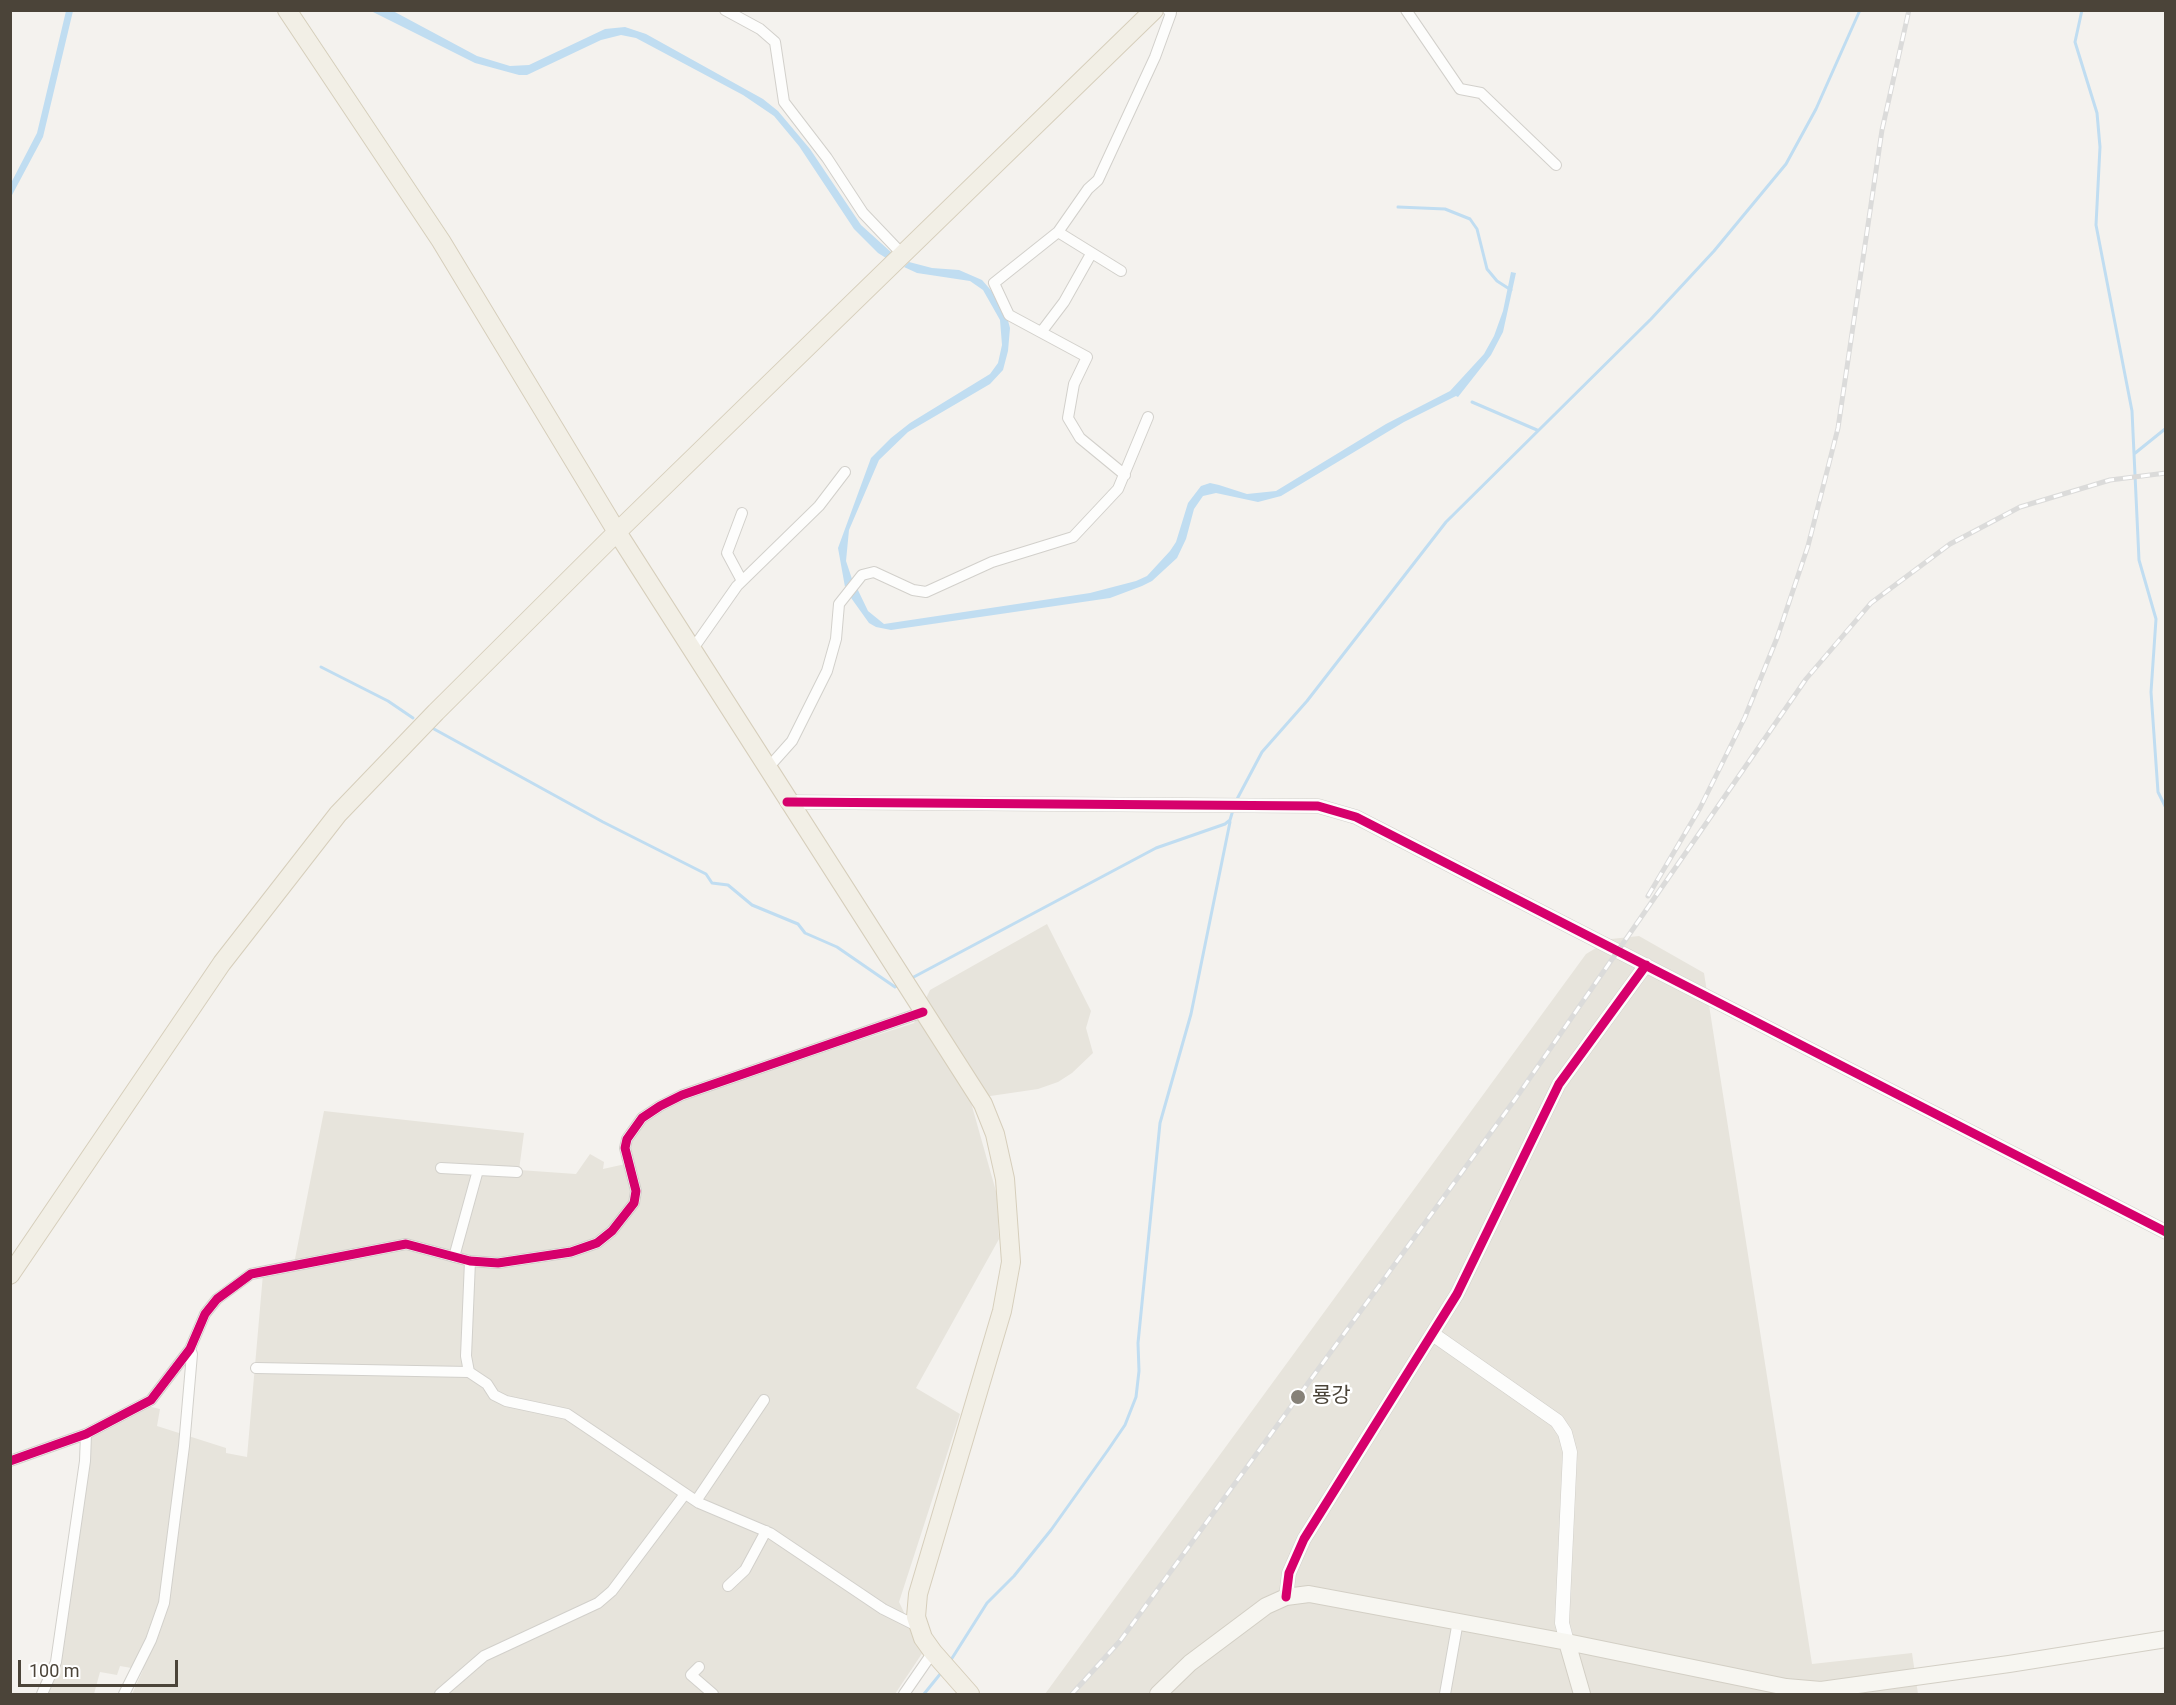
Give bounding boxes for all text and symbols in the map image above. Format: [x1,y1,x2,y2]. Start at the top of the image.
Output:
place label: 룡강 [1312,1384,1351,1410]
marker: 룡강 [1289,1388,1307,1406]
scale bar [21,1648,182,1686]
text: 100 m [29,1660,80,1681]

